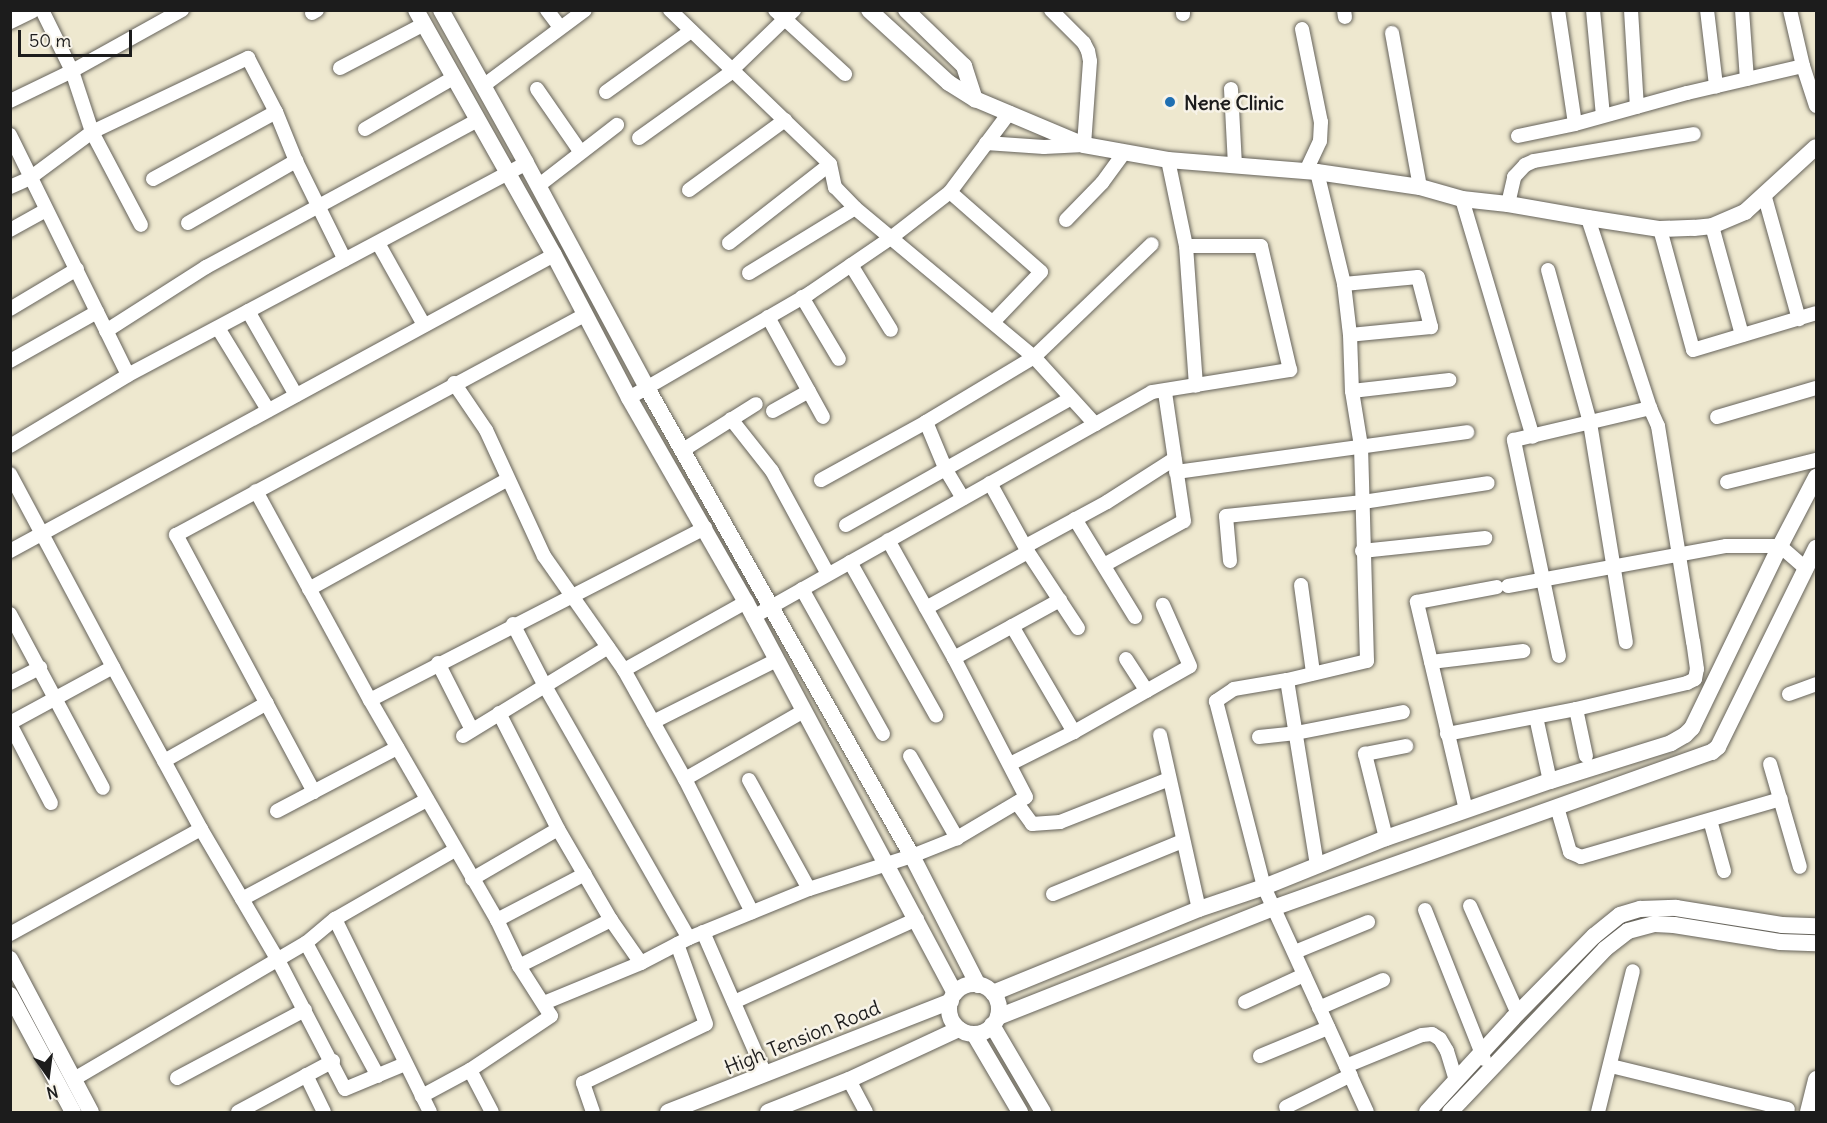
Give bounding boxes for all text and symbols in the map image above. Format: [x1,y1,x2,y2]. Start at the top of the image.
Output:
scale bar [21,18,135,56]
text: 50 m [29,29,71,52]
place label: Nene Clinic [1184,90,1284,114]
marker: Nene Clinic [1161,93,1179,111]
street label: High Tension Road [721,995,883,1079]
north arrow [18,1045,78,1105]
text: N [45,1081,60,1104]

